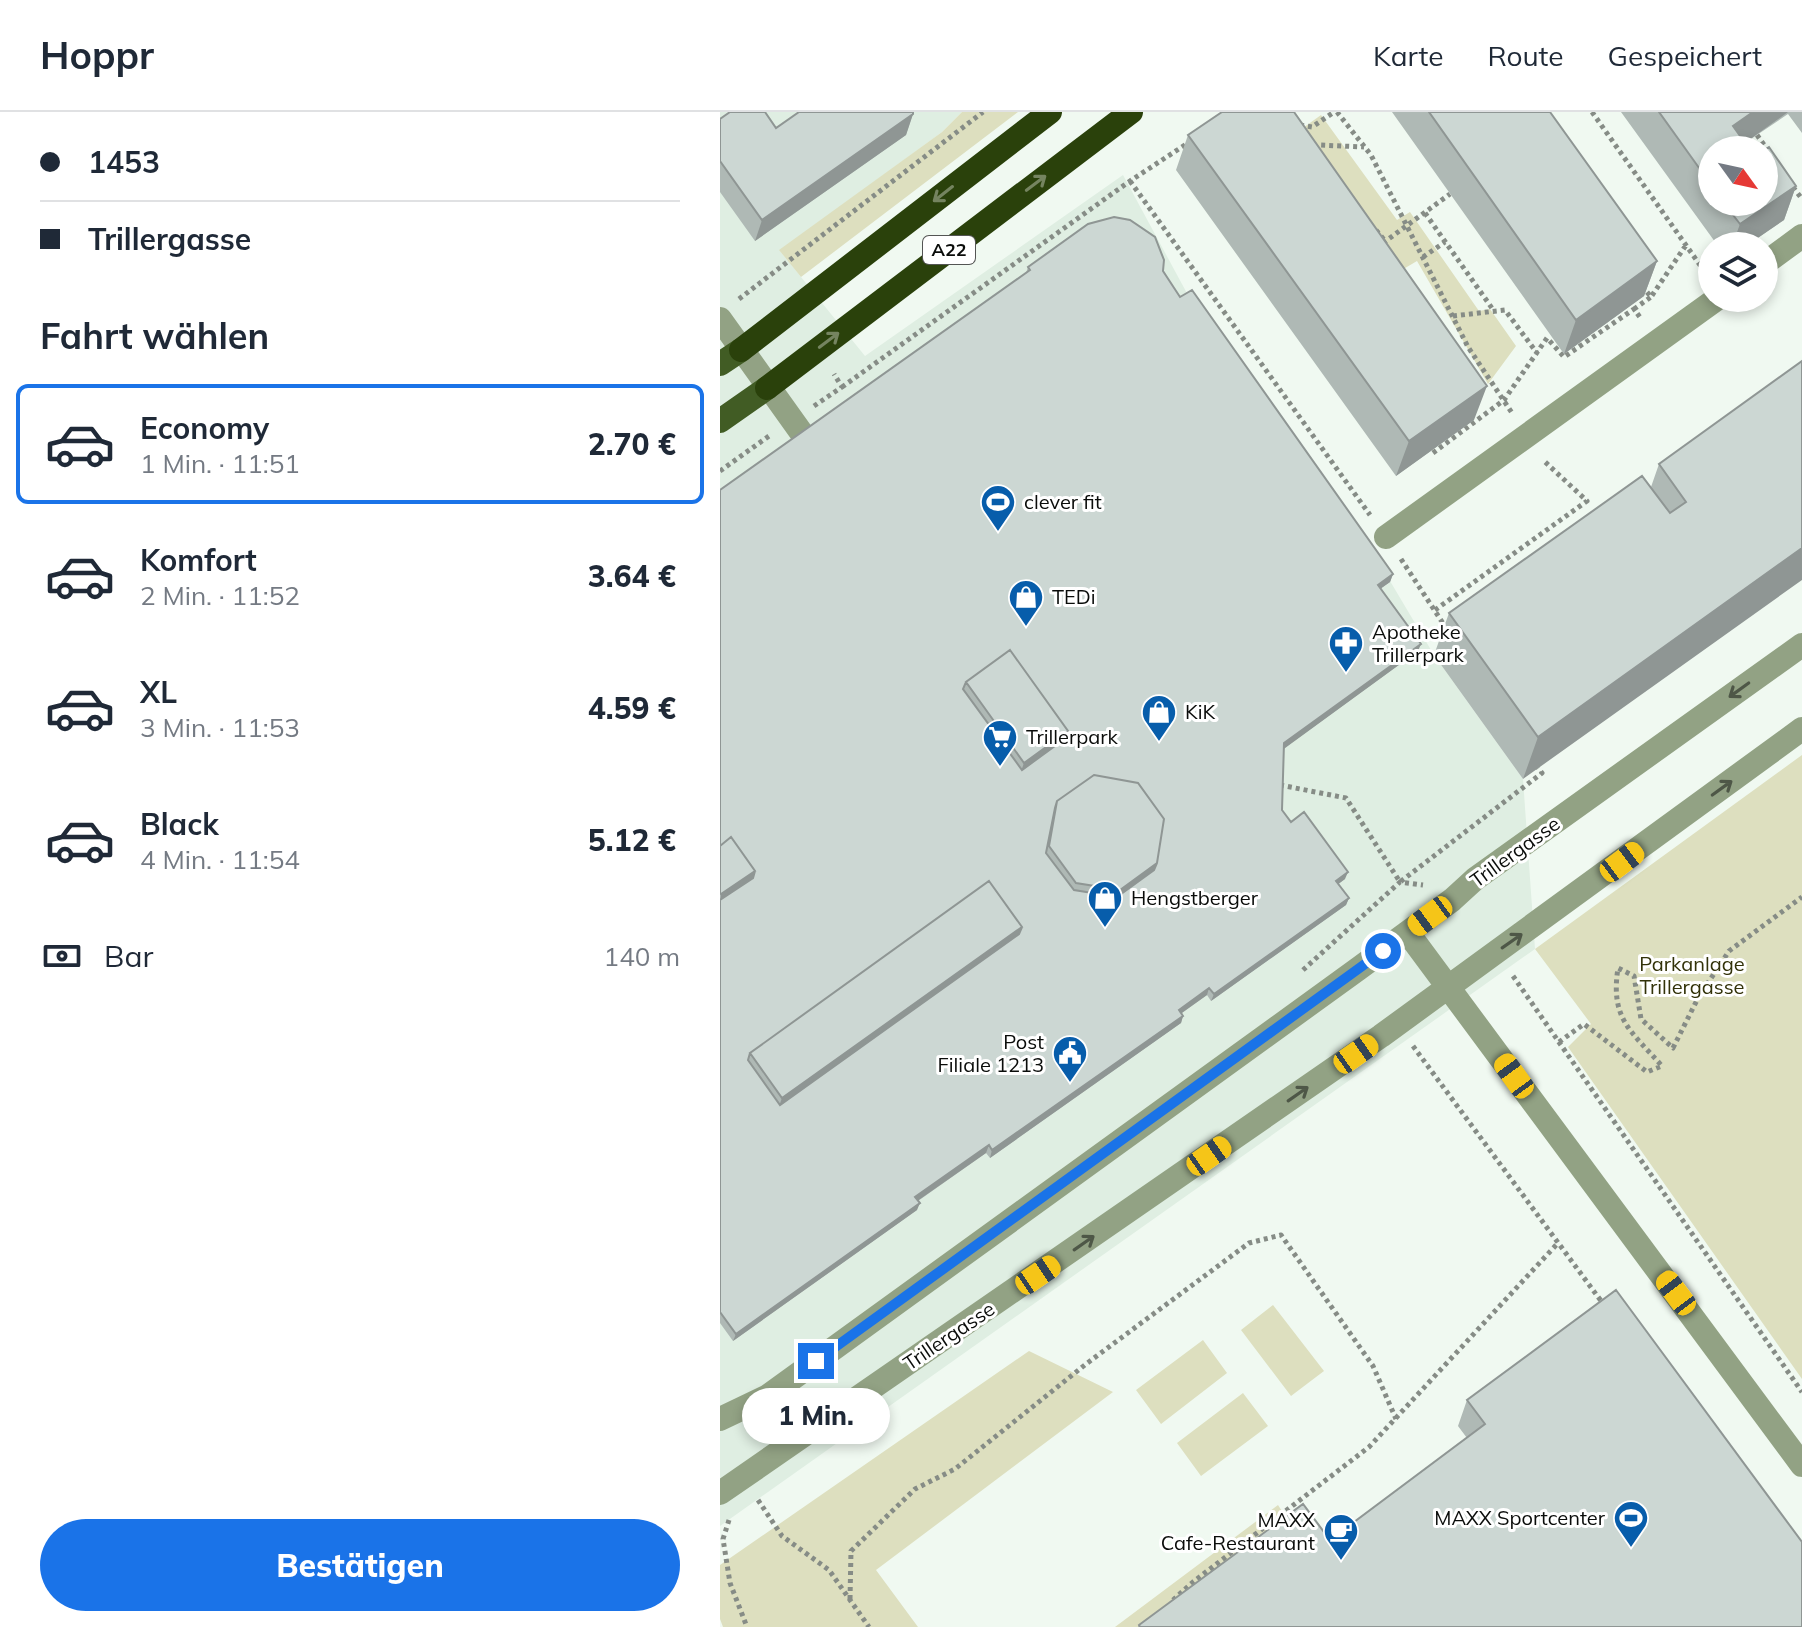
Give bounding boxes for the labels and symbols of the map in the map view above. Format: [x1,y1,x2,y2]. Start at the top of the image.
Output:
north arrow [1698,136,1778,216]
one-way arrow [1025,175,1046,192]
one-way arrow [933,185,955,202]
road number: A22 [923,236,975,264]
one-way arrow [818,332,839,349]
sports icon: clever fit [979,483,1017,533]
place label: clever fit [1024,489,1102,514]
shop icon: TEDi [1007,578,1045,628]
place label: TEDi [1052,584,1096,609]
place label: Apotheke Trillerpark [1372,619,1464,667]
pharmacy icon: Apotheke Trillerpark [1327,624,1365,674]
one-way arrow [1728,682,1750,698]
shop icon: KiK [1140,693,1178,743]
place label: KiK [1185,699,1215,724]
supermarket icon: Trillerpark [981,718,1019,768]
place label: Trillerpark [1026,724,1118,749]
one-way arrow [1711,780,1732,797]
street label: Trillergasse [1465,811,1564,893]
car [1596,838,1648,886]
shop icon: Hengstberger [1086,879,1124,929]
place label: Hengstberger [1131,885,1259,910]
car [1404,892,1456,940]
route start [1365,933,1401,969]
one-way arrow [1500,933,1522,949]
park label: Parkanlage Trillergasse [1639,951,1745,999]
place label: Post Filiale 1213 [938,1029,1044,1077]
car [1329,1030,1383,1078]
public building icon: Post Filiale 1213 [1051,1034,1089,1084]
car [1490,1050,1538,1102]
one-way arrow [1286,1086,1308,1103]
car [1182,1132,1236,1180]
one-way arrow [1073,1235,1095,1251]
car [1011,1252,1065,1298]
car [1652,1267,1700,1319]
street label: Trillergasse [898,1296,999,1375]
route end [798,1343,834,1379]
callout: 1 Min. [742,1389,890,1445]
sports icon: MAXX Sportcenter [1612,1499,1650,1549]
place label: MAXX Sportcenter [1434,1505,1606,1530]
place label: MAXX Cafe-Restaurant [1161,1507,1315,1555]
cafe icon: MAXX Cafe-Restaurant [1322,1512,1360,1562]

